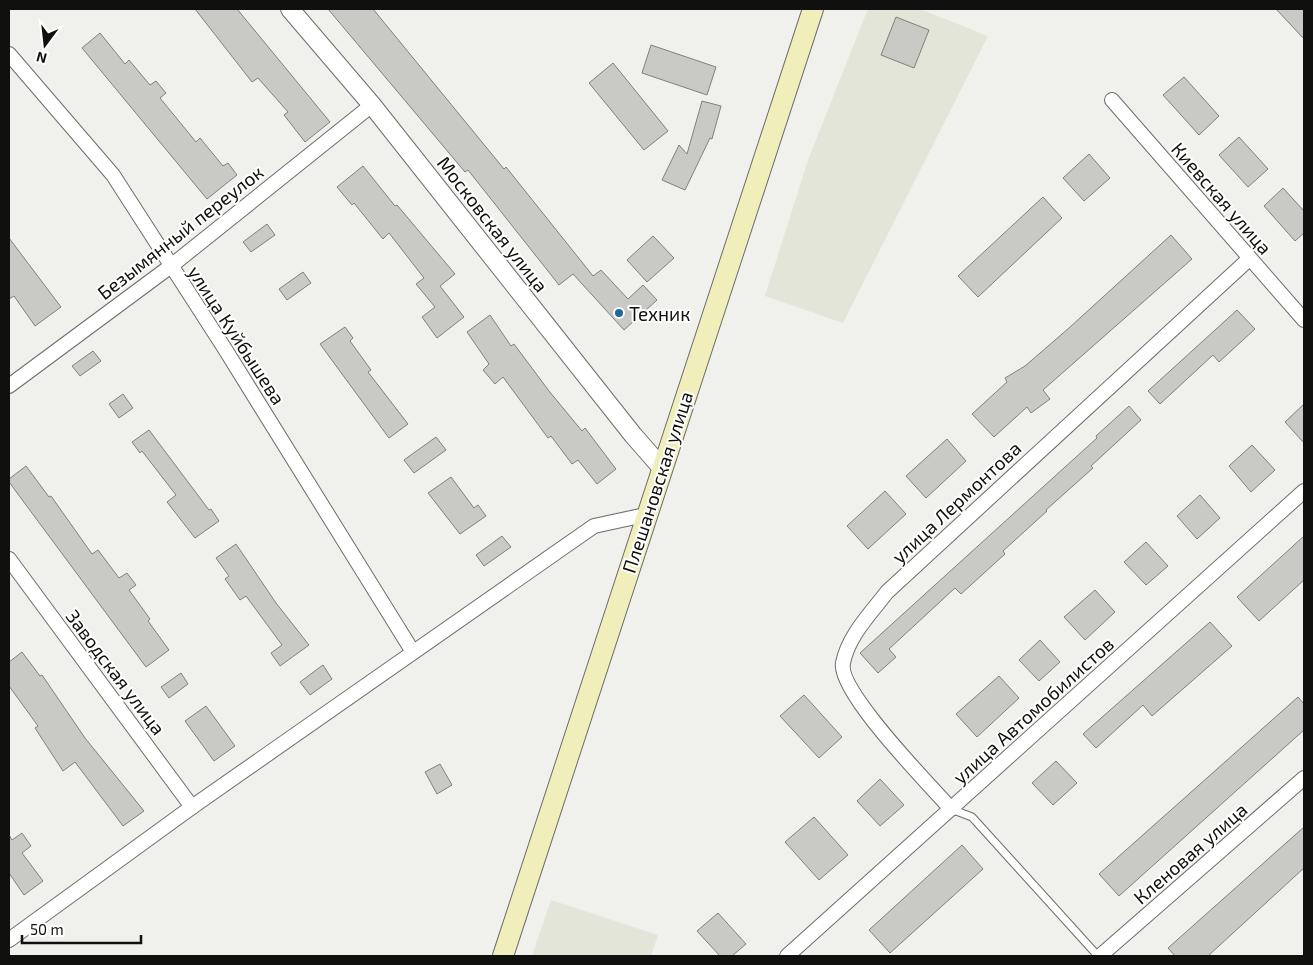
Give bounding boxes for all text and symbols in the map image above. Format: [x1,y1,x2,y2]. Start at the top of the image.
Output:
north arrow [20,20,70,70]
text: N [34,49,49,68]
street label: Киевская улица [1166,137,1277,259]
street label: Московская улица [432,152,553,297]
street label: Безымянный переулок [92,160,268,305]
street label: улица Куйбышева [183,261,290,409]
place label: Техник [629,302,690,325]
marker: Техник [613,307,625,319]
street label: Плешановская улица [617,388,698,576]
street label: улица Лермонтова [887,436,1026,568]
street label: Заводская улица [61,605,171,740]
street label: улица Автомобилистов [948,632,1119,789]
street label: Кленовая улица [1129,797,1252,909]
scale bar [22,912,141,944]
text: 50 m [30,920,64,938]

